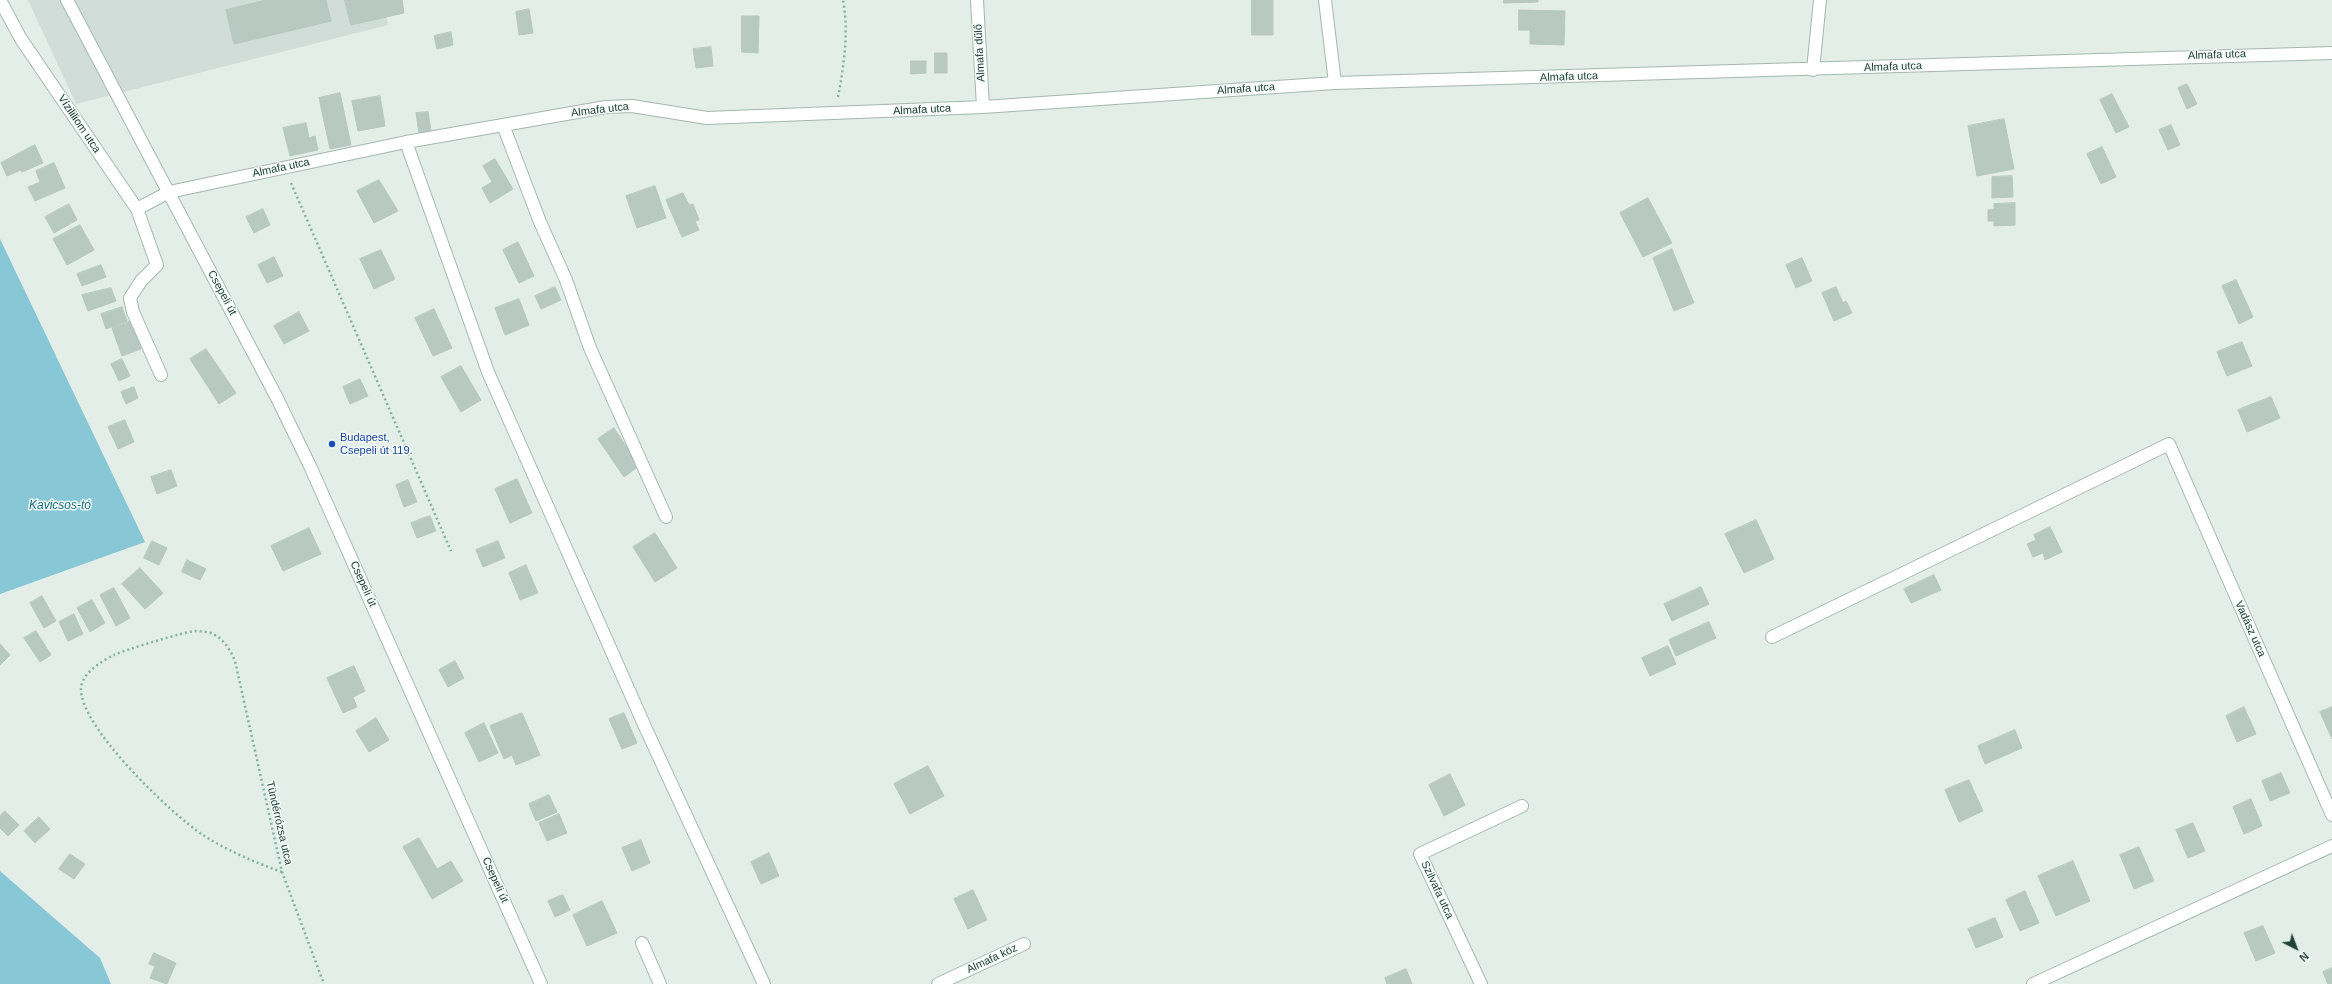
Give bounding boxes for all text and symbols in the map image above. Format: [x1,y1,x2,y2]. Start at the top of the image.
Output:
street label: Almafa dűlő [972,24,988,82]
street label: Almafa utca [2188,47,2246,63]
street label: Almafa utca [1864,59,1922,75]
street label: Almafa utca [1540,69,1598,85]
street label: Almafa utca [1217,80,1275,98]
street label: Vízililiom utca [55,92,103,156]
street label: Almafa utca [570,100,630,120]
street label: Almafa utca [893,102,951,118]
street label: Almafa utca [251,156,311,180]
street label: Csepeli út [205,268,239,318]
place label: Budapest, Csepeli út 119. [340,431,413,457]
marker: Budapest, Csepeli út 119. [327,439,337,449]
water label: Kavicsos-tó [29,499,91,513]
street label: Csepeli út [347,559,379,609]
street label: Vadász utca [2232,599,2268,659]
street label: Tündérrózsa utca [263,780,295,866]
street label: Csepeli út [479,855,511,905]
street label: Szilvafa utca [1418,859,1456,921]
north arrow [2276,928,2316,968]
street label: Almafa köz [965,942,1019,976]
text: N [2297,950,2311,964]

